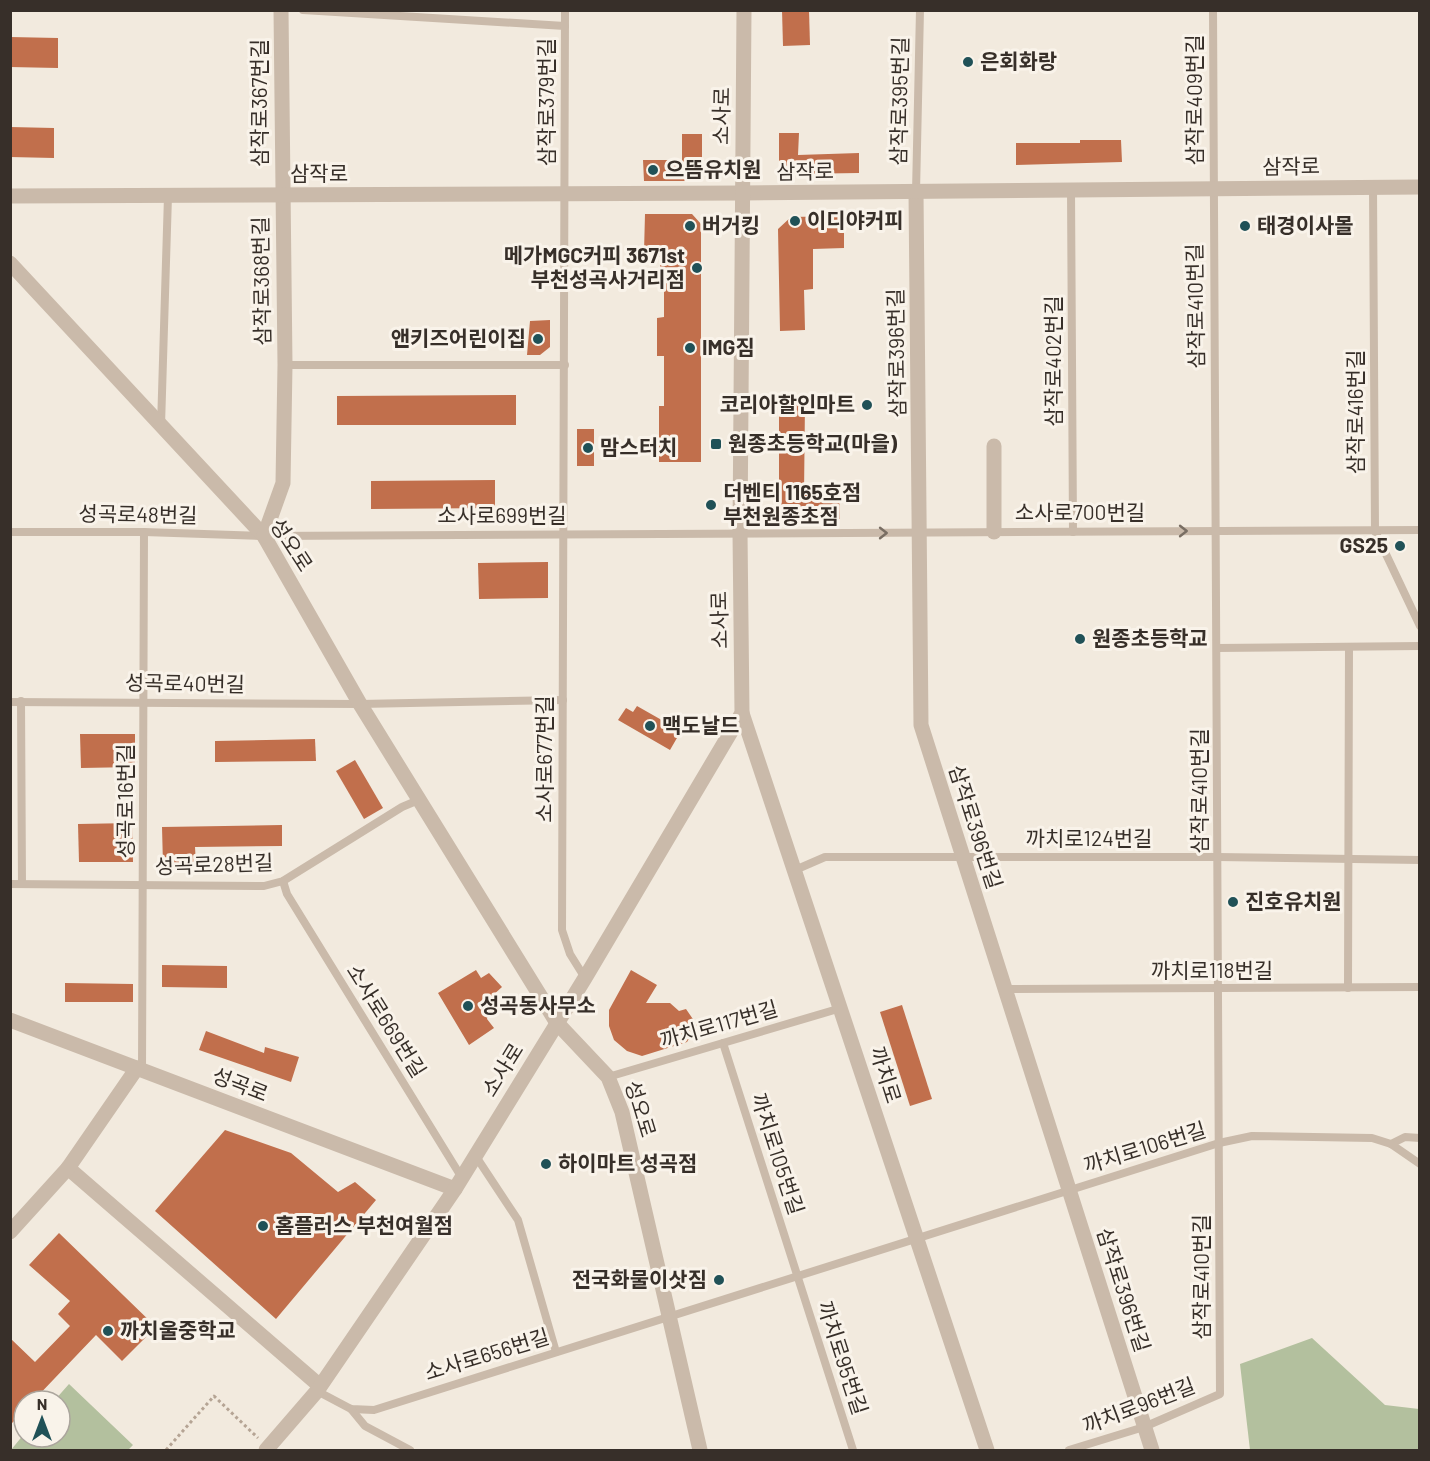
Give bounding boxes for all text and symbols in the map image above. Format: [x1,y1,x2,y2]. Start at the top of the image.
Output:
street label: 삼작로409번길 [1181,35,1206,165]
street label: 삼작로395번길 [885,36,912,166]
street label: 삼작로379번길 [533,38,558,166]
street label: 삼작로367번길 [246,39,271,167]
place label: 은회화랑 [980,48,1057,73]
marker: 은회화랑 [961,55,975,69]
street label: 소사로 [707,87,734,145]
street label: 삼작로 [1262,152,1320,179]
place label: 으뜸유치원 [665,156,762,181]
street label: 삼작로 [776,157,834,184]
street label: 삼작로 [290,160,348,185]
marker: 으뜸유치원 [646,163,660,177]
place label: 이디야커피 [807,207,904,232]
place label: 버거킹 [702,212,760,237]
place label: 태경이사몰 [1257,212,1354,237]
marker: 이디야커피 [788,214,802,228]
street label: 삼작로368번길 [247,216,274,346]
marker: 버거킹 [683,219,697,233]
marker: 태경이사몰 [1238,219,1252,233]
place label: 메가MGC커피 3671st 부천성곡사거리점 [504,242,685,291]
street label: 삼작로410번길 [1181,243,1208,369]
marker: 메가MGC커피 3671st 부천성곡사거리점 [690,261,704,275]
street label: 삼작로396번길 [882,288,909,418]
street label: 삼작로402번길 [1040,295,1065,427]
place label: 앤키즈어린이집 [391,325,526,350]
marker: 앤키즈어린이집 [531,332,545,346]
place label: IMG짐 [702,334,755,359]
marker: IMG짐 [683,341,697,355]
street label: 삼작로416번길 [1342,350,1367,474]
place label: 코리아할인마트 [720,391,855,416]
marker: 코리아할인마트 [860,398,874,412]
place label: 원종초등학교(마을) [728,430,898,455]
place label: 맘스터치 [600,434,677,459]
marker: 원종초등학교(마을) [709,437,723,451]
marker: 맘스터치 [581,441,595,455]
place label: 더벤티 1165호점 부천원종초점 [723,479,861,528]
marker: 더벤티 1165호점 부천원종초점 [704,498,718,512]
street label: 소사로700번길 [1015,499,1145,524]
street label: 성곡로48번길 [78,500,198,527]
street label: 소사로699번길 [437,502,567,527]
street label: 성오로 [266,513,319,575]
one-way arrow [1178,525,1187,537]
one-way arrow [878,526,887,539]
place label: GS25 [1340,532,1388,557]
marker: GS25 [1393,539,1407,553]
street label: 소사로 [705,591,732,649]
place label: 원종초등학교 [1092,625,1208,650]
marker: 원종초등학교 [1073,632,1087,646]
street label: 성곡로40번길 [125,669,245,696]
street label: 소사로677번길 [531,695,556,823]
place label: 맥도날드 [662,712,739,737]
marker: 맥도날드 [643,719,657,733]
street label: 삼작로410번길 [1186,728,1211,854]
street label: 성곡로16번길 [112,744,137,858]
street label: 삼작로396번길 [945,761,1008,892]
street label: 까치로124번길 [1026,825,1152,850]
street label: 성곡로28번길 [154,849,274,878]
place label: 진호유치원 [1245,888,1342,913]
marker: 진호유치원 [1226,895,1240,909]
street label: 까치로118번길 [1151,957,1273,982]
street label: 소사로669번길 [342,959,432,1082]
place label: 성곡동사무소 [480,992,596,1017]
street label: 까치로117번길 [657,995,780,1052]
marker: 성곡동사무소 [461,999,475,1013]
street label: 소사로 [476,1038,528,1100]
street label: 까치로 [866,1043,907,1106]
street label: 성곡로 [209,1062,272,1106]
street label: 성오로 [621,1077,662,1140]
street label: 까치로105번길 [747,1089,810,1218]
street label: 까치로106번길 [1080,1116,1209,1177]
place label: 하이마트 성곡점 [558,1150,697,1175]
marker: 하이마트 성곡점 [539,1157,553,1171]
place label: 홈플러스 부천여월점 [275,1212,453,1237]
street label: 삼작로410번길 [1188,1214,1213,1340]
marker: 홈플러스 부천여월점 [256,1219,270,1233]
street label: 삼작로396번길 [1093,1224,1156,1355]
place label: 전국화물이삿짐 [572,1266,707,1291]
marker: 전국화물이삿짐 [712,1273,726,1287]
street label: 까치로95번길 [813,1297,874,1418]
place label: 까치울중학교 [120,1317,236,1342]
street label: 소사로656번길 [421,1323,552,1384]
marker: 까치울중학교 [101,1324,115,1338]
street label: 까치로96번길 [1079,1372,1198,1437]
north arrow [12,1389,72,1449]
text: N [37,1394,47,1413]

